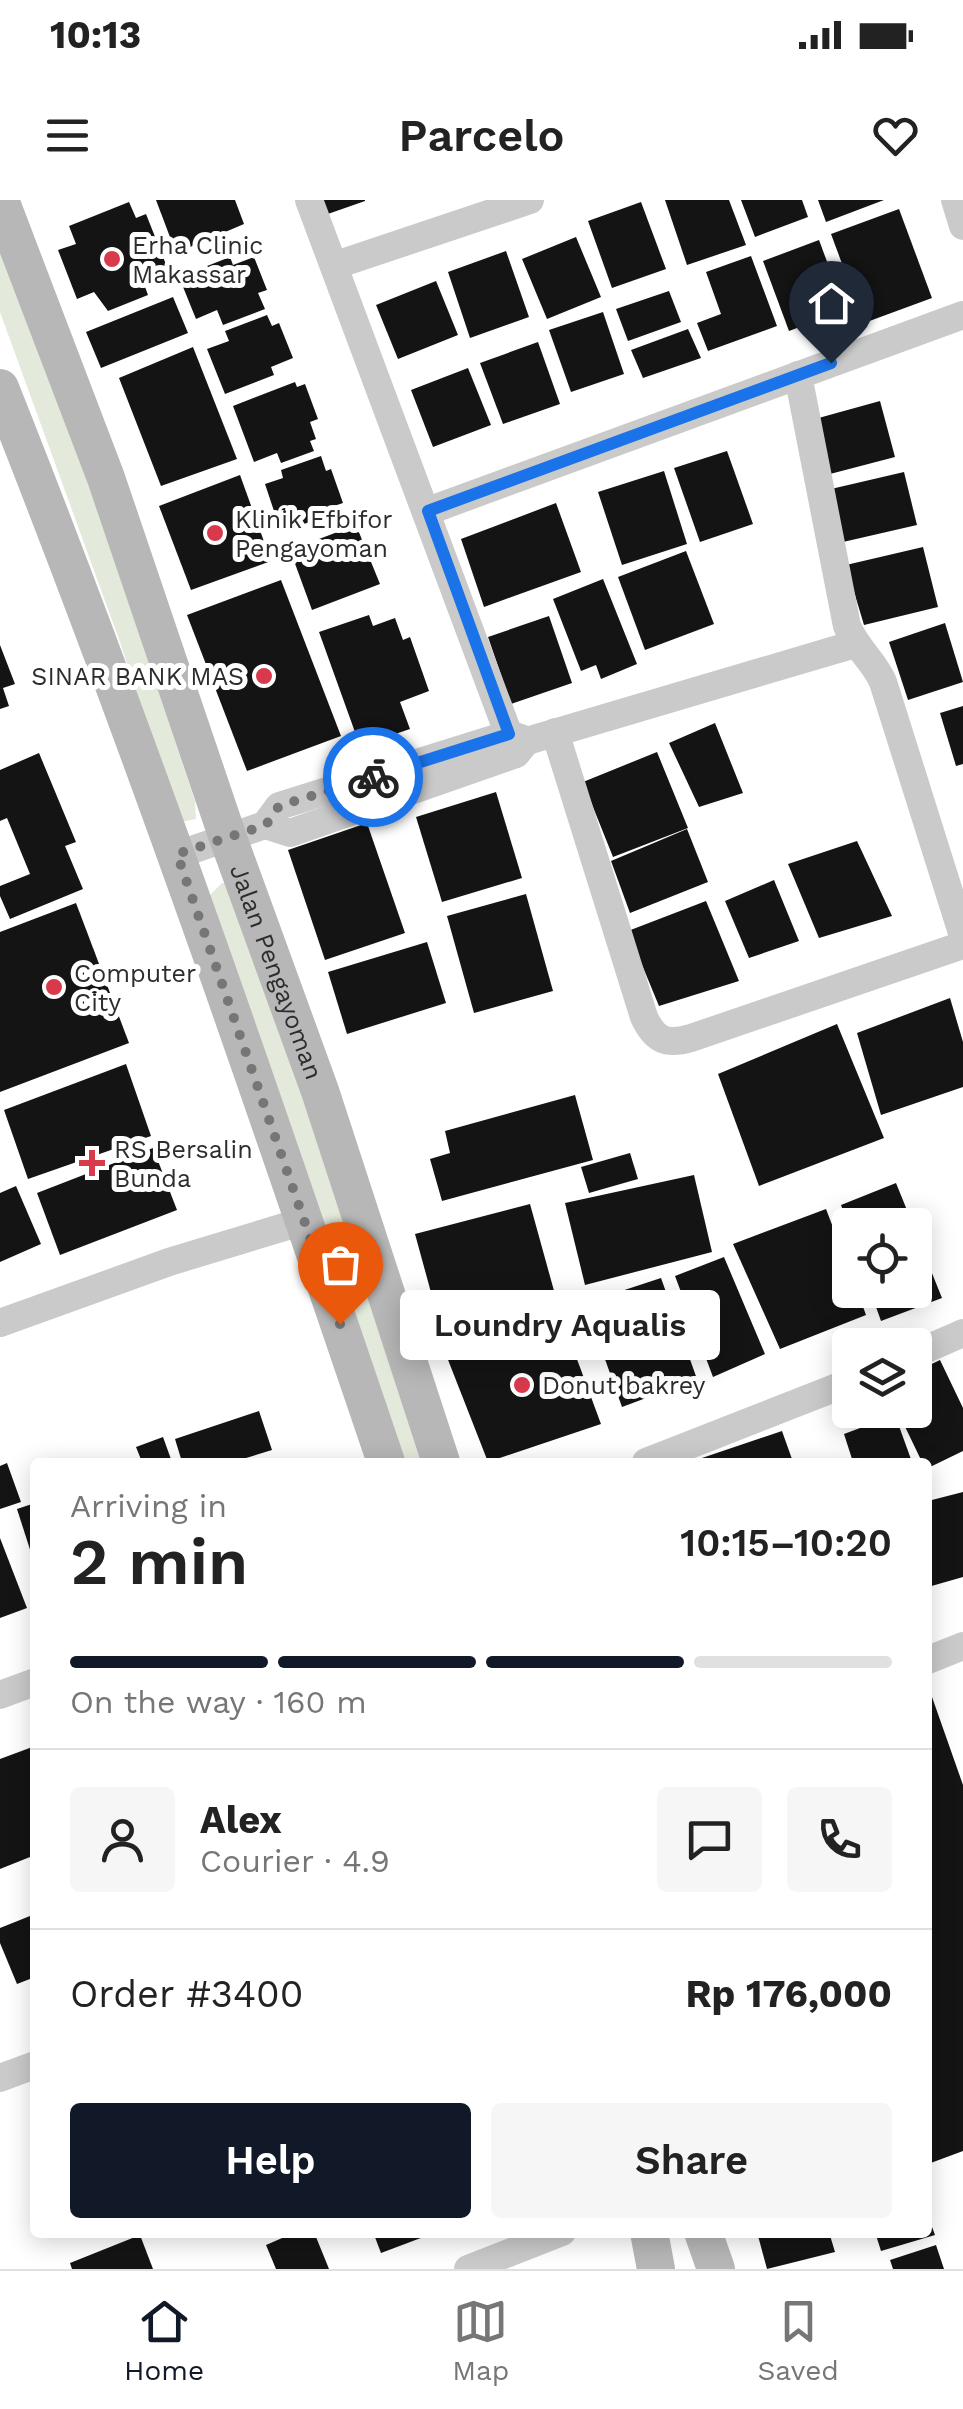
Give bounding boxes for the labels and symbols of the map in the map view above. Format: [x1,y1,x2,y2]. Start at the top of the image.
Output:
place label: Erha Clinic Makassar [132,231,263,289]
marker: Erha Clinic Makassar [101,248,123,270]
pin [789,261,874,364]
place label: Klinik Efbifor Pengayoman [235,505,392,563]
marker: Klinik Efbifor Pengayoman [204,522,226,544]
place label: SINAR BANK MAS [31,662,244,691]
marker: SINAR BANK MAS [253,665,275,687]
courier [323,727,423,827]
street label: Jalan Pengayoman [224,860,329,1083]
place label: Computer City [74,959,196,1017]
marker: Computer City [43,976,65,998]
place label: RS Bersalin Bunda [114,1135,253,1193]
marker: RS Bersalin Bunda [79,1150,105,1176]
pin [298,1222,383,1325]
callout: Loundry Aqualis [400,1289,720,1359]
place label: Donut bakrey [542,1371,706,1400]
marker: Donut bakrey [511,1374,533,1396]

